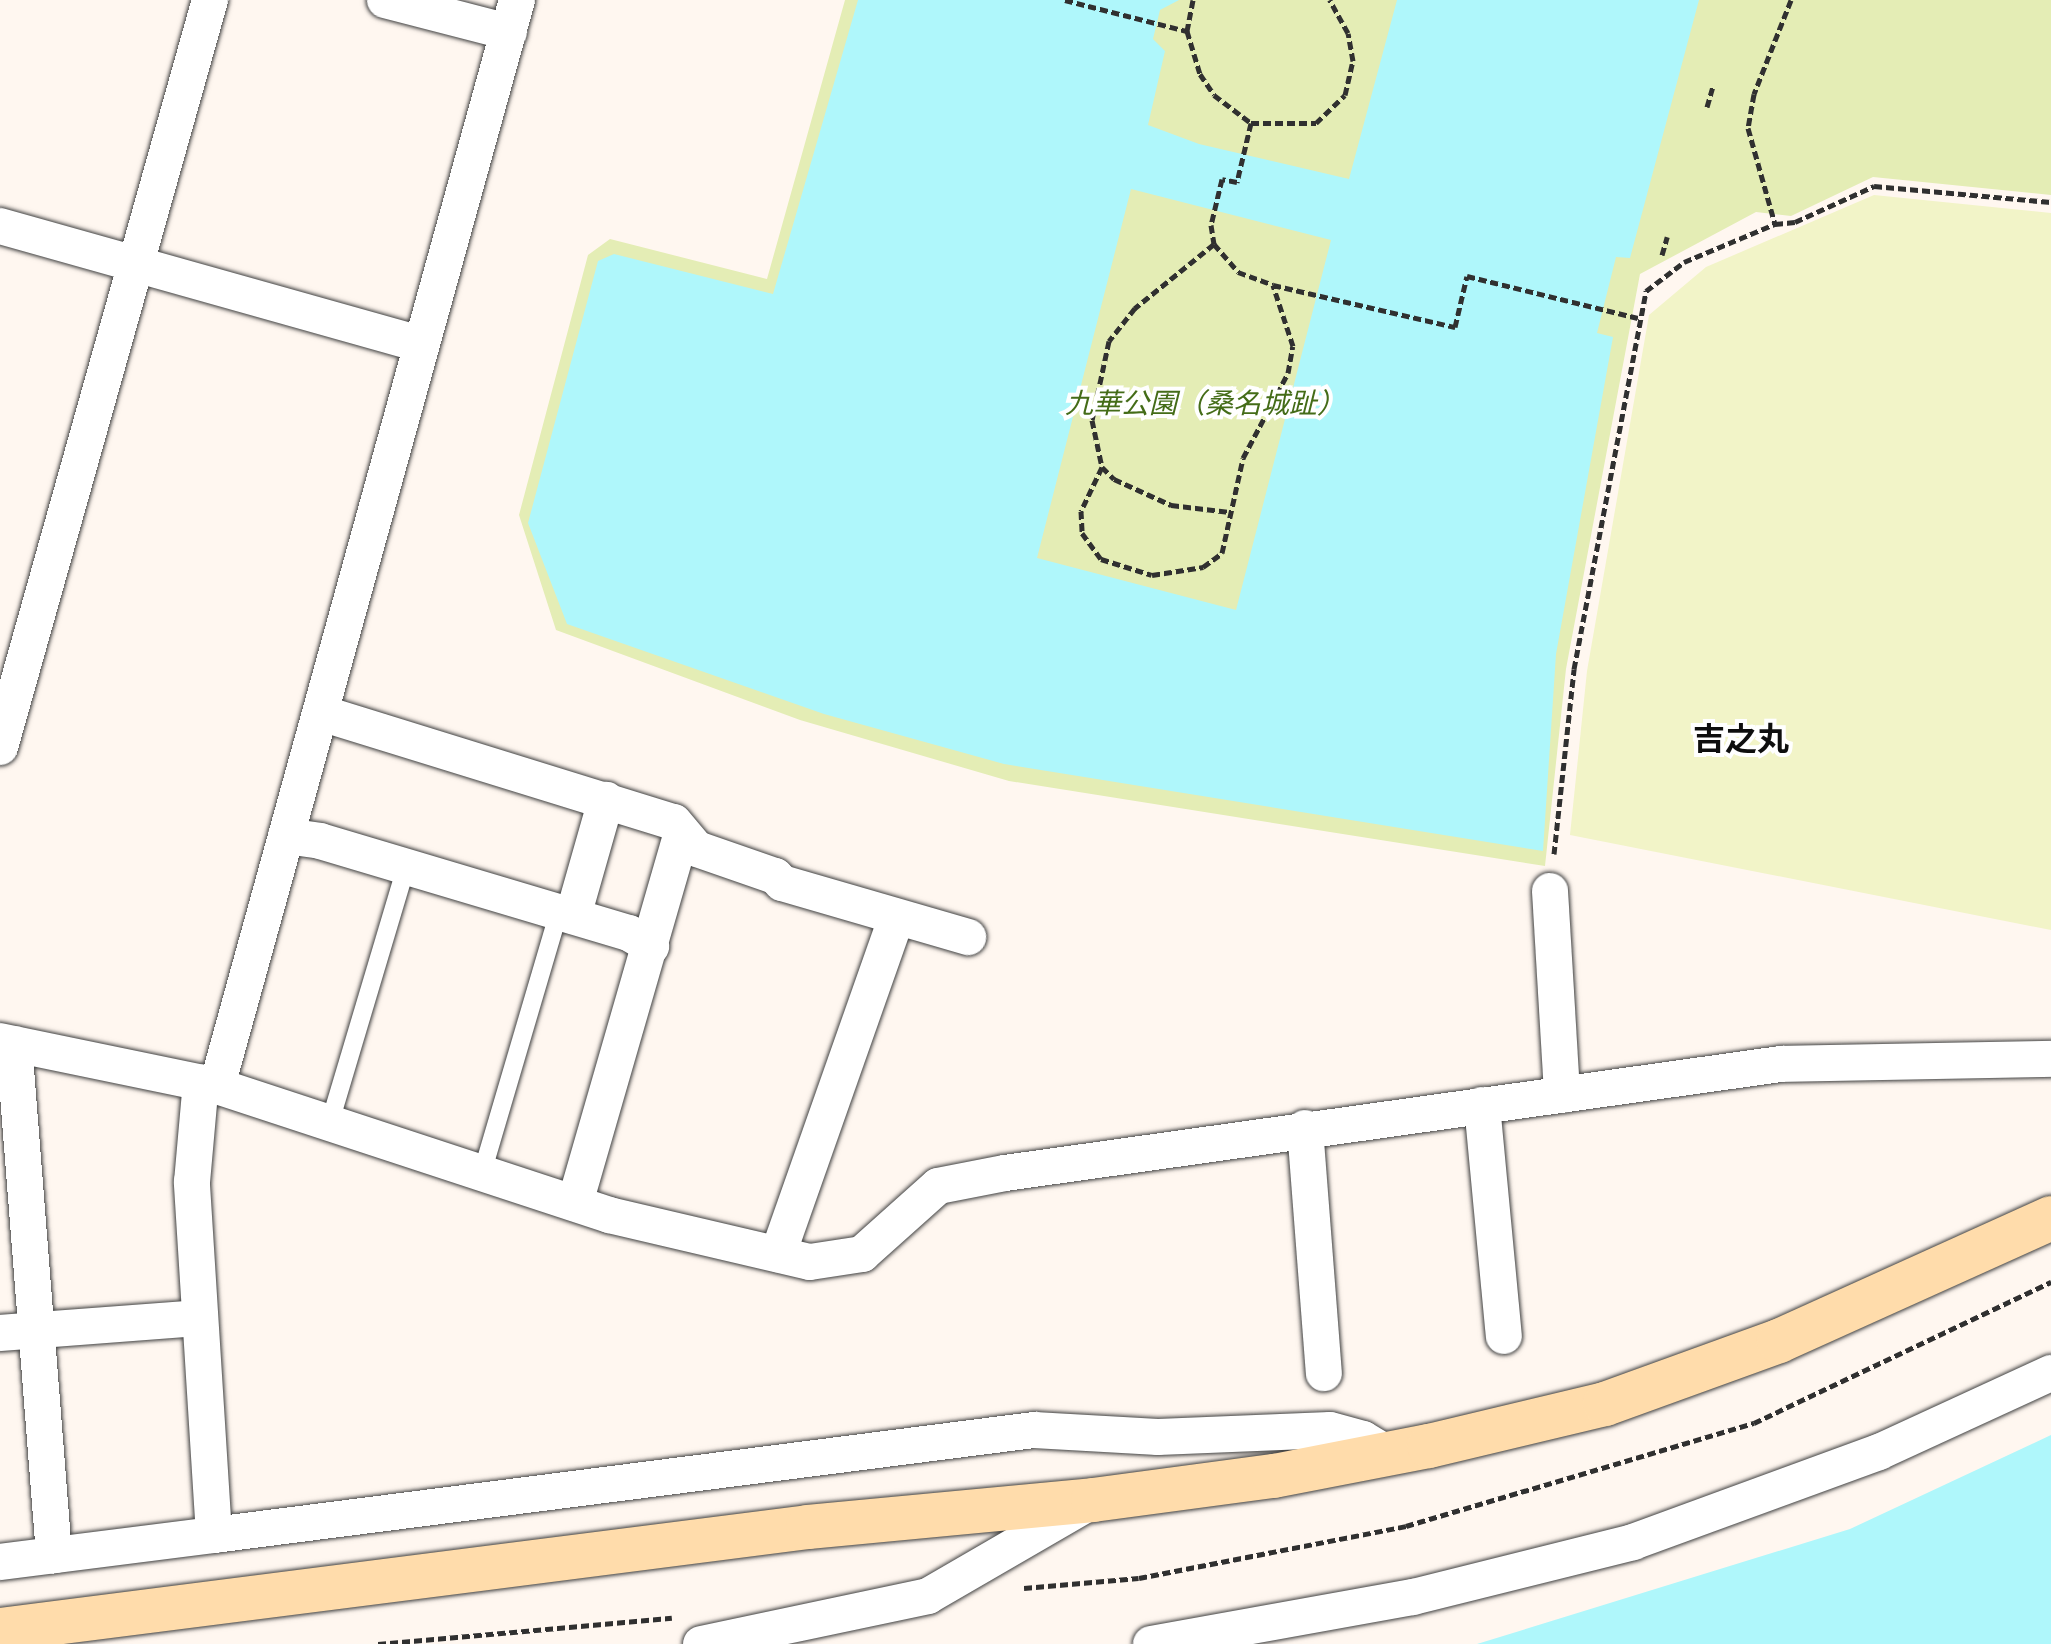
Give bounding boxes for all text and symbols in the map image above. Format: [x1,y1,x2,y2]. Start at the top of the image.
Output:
park label: 九華公園（桑名城趾） [1065,387,1345,421]
district label: 吉之丸 [1693,720,1789,758]

